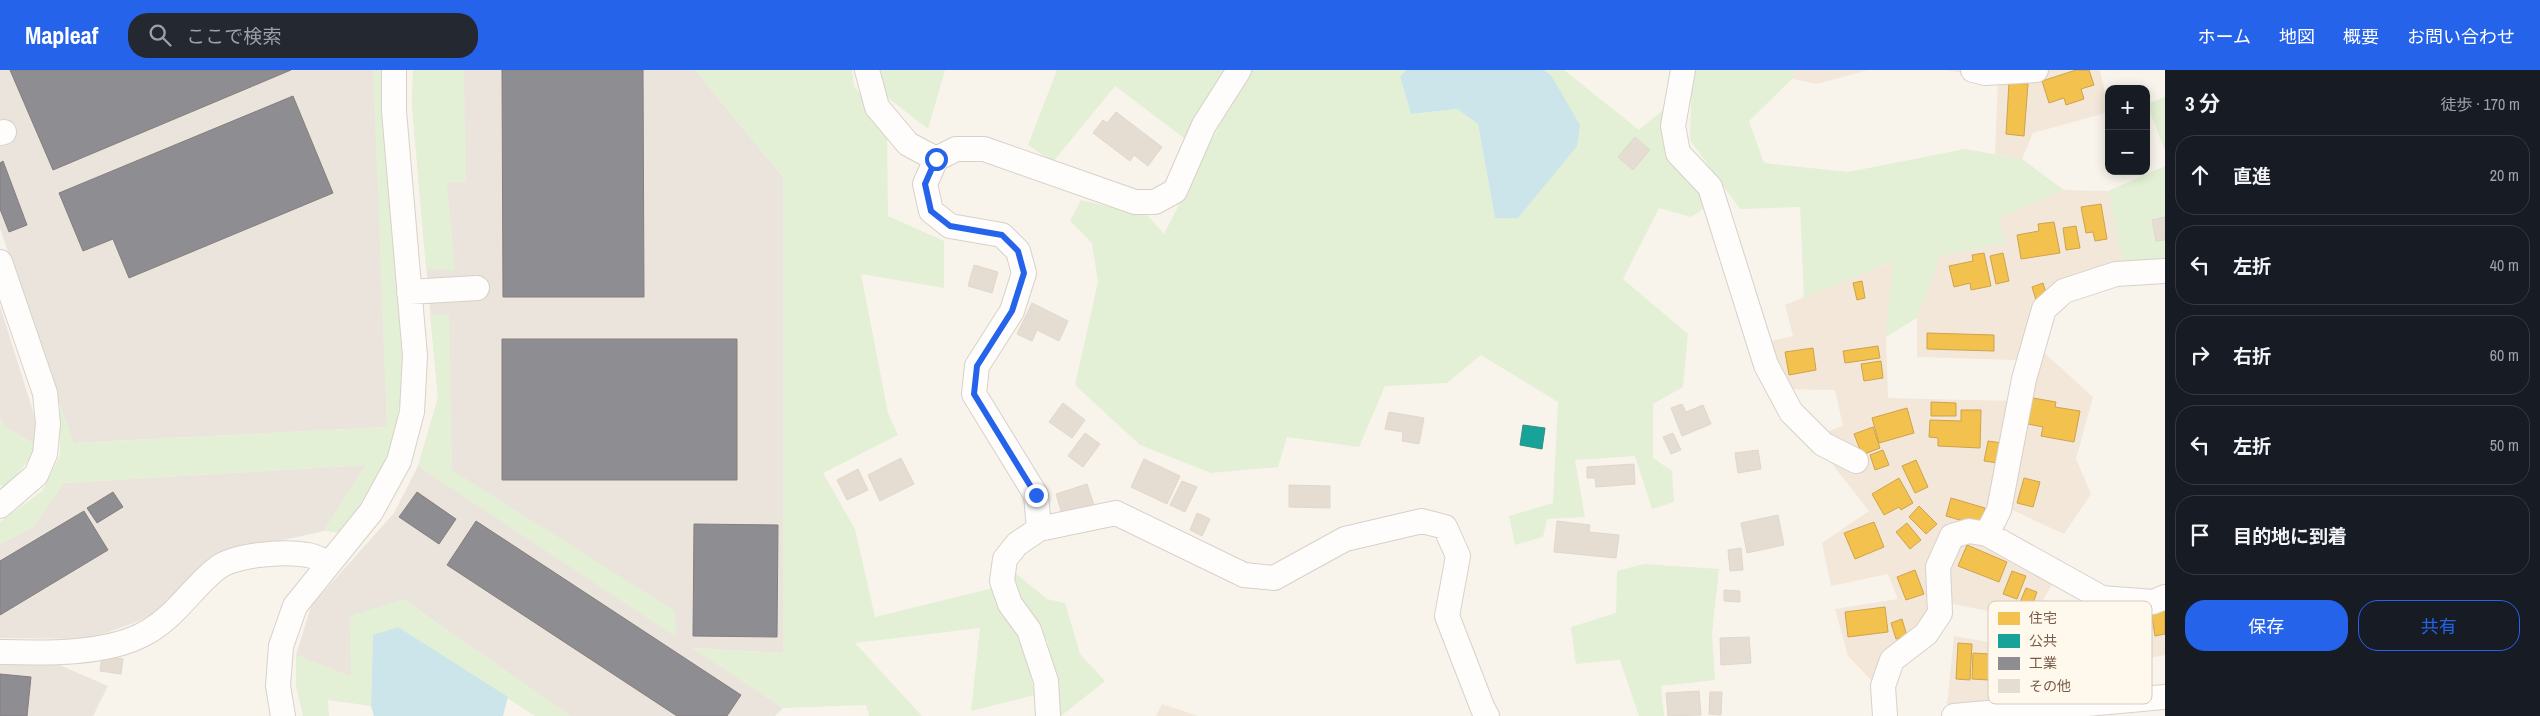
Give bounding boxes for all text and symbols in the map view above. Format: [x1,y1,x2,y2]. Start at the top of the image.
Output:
search box [128,13,478,58]
text: Mapleaf [25,19,98,51]
icon: search [146,21,174,49]
text: ここで検索 [186,23,281,49]
text: ホーム [2198,24,2251,49]
text: 地図 [2279,24,2315,49]
text: 概要 [2343,24,2379,49]
text: お問い合わせ [2407,24,2515,49]
map controls [2105,85,2150,175]
button: + [2105,85,2150,130]
text: 3 分 [2185,89,2220,118]
text: 徒歩 · 170 m [2441,93,2520,115]
button: − [2105,130,2150,175]
route start [925,148,948,171]
icon: ahead [2186,161,2214,189]
text: 直進 [2233,163,2271,189]
text: 20 m [2490,164,2519,186]
icon: left [2186,251,2214,279]
text: 左折 [2233,253,2271,279]
text: 40 m [2490,254,2519,276]
icon: right [2186,341,2214,369]
text: 右折 [2233,343,2271,369]
text: 60 m [2490,344,2519,366]
icon: left [2186,431,2214,459]
text: 左折 [2233,433,2271,459]
text: 50 m [2490,434,2519,456]
route end [1025,484,1048,507]
icon: arrive [2186,521,2214,549]
text: 目的地に到着 [2233,523,2347,549]
button: 保存 [2185,600,2348,651]
button: 共有 [2358,600,2520,651]
legend [1988,601,2152,704]
text: 住宅 [2029,609,2057,627]
text: 公共 [2029,632,2057,650]
text: 工業 [2029,654,2057,672]
text: その他 [2029,677,2071,695]

